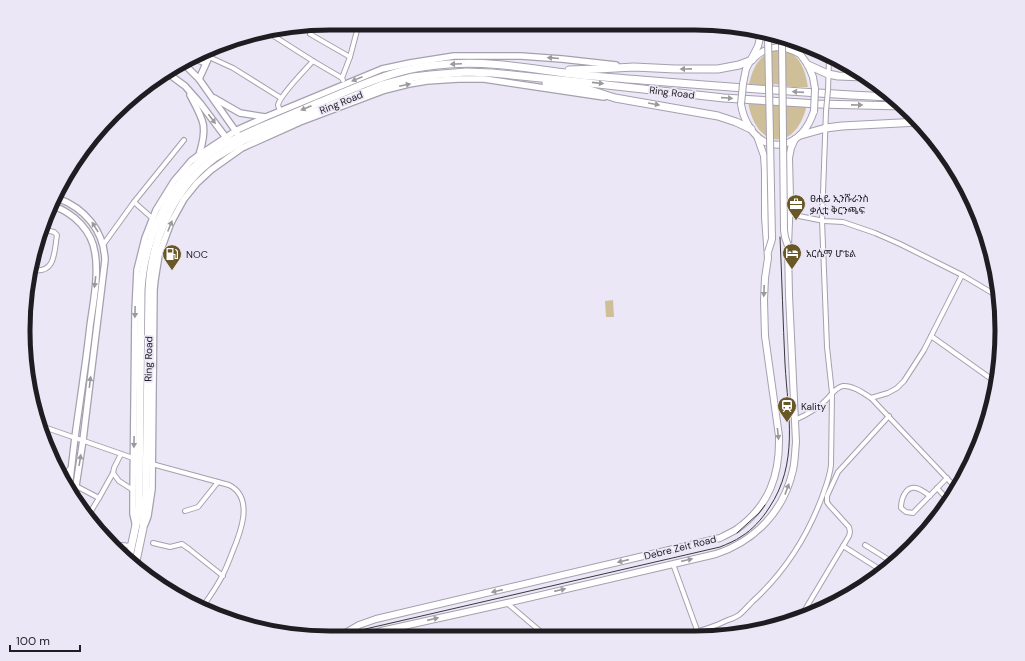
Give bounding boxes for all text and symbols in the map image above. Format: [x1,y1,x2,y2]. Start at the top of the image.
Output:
one-way arrow [547,55,559,62]
one-way arrow [449,61,462,67]
one-way arrow [679,66,692,72]
one-way arrow [351,76,362,82]
one-way arrow [592,80,604,87]
one-way arrow [400,82,412,88]
street label: Ring Road [649,83,695,102]
street label: Ring Road [318,88,365,117]
one-way arrow [792,88,804,95]
one-way arrow [721,94,733,101]
one-way arrow [648,102,660,108]
one-way arrow [851,102,864,108]
one-way arrow [299,106,311,112]
one-way arrow [208,114,216,125]
place label: ፀሐይ ኢንሹራንስ ቃሊቲ ቅርንጫፍ [810,192,869,217]
office icon: ፀሐይ ኢንሹራንስ ቃሊቲ ቅርንጫፍ [785,193,807,221]
one-way arrow [167,220,173,232]
one-way arrow [91,221,98,233]
hotel icon: አርሴማ ሆቴል [781,242,803,270]
fuel station icon: NOC [161,243,183,271]
place label: አርሴማ ሆቴል [806,247,856,260]
place label: NOC [186,248,208,261]
one-way arrow [92,275,98,288]
one-way arrow [761,285,768,297]
one-way arrow [132,306,138,319]
street label: Ring Road [142,336,155,382]
one-way arrow [87,376,93,388]
station icon: Kality [776,395,798,423]
place label: Kality [801,400,827,413]
one-way arrow [775,428,781,440]
one-way arrow [130,436,137,448]
one-way arrow [77,454,83,466]
one-way arrow [784,482,790,494]
street label: Debre Zeit Road [643,532,718,563]
one-way arrow [680,557,693,563]
one-way arrow [617,558,629,564]
one-way arrow [554,587,566,593]
one-way arrow [490,588,503,594]
one-way arrow [427,616,440,622]
scale bar [10,627,80,653]
text: 100 m [16,633,50,649]

